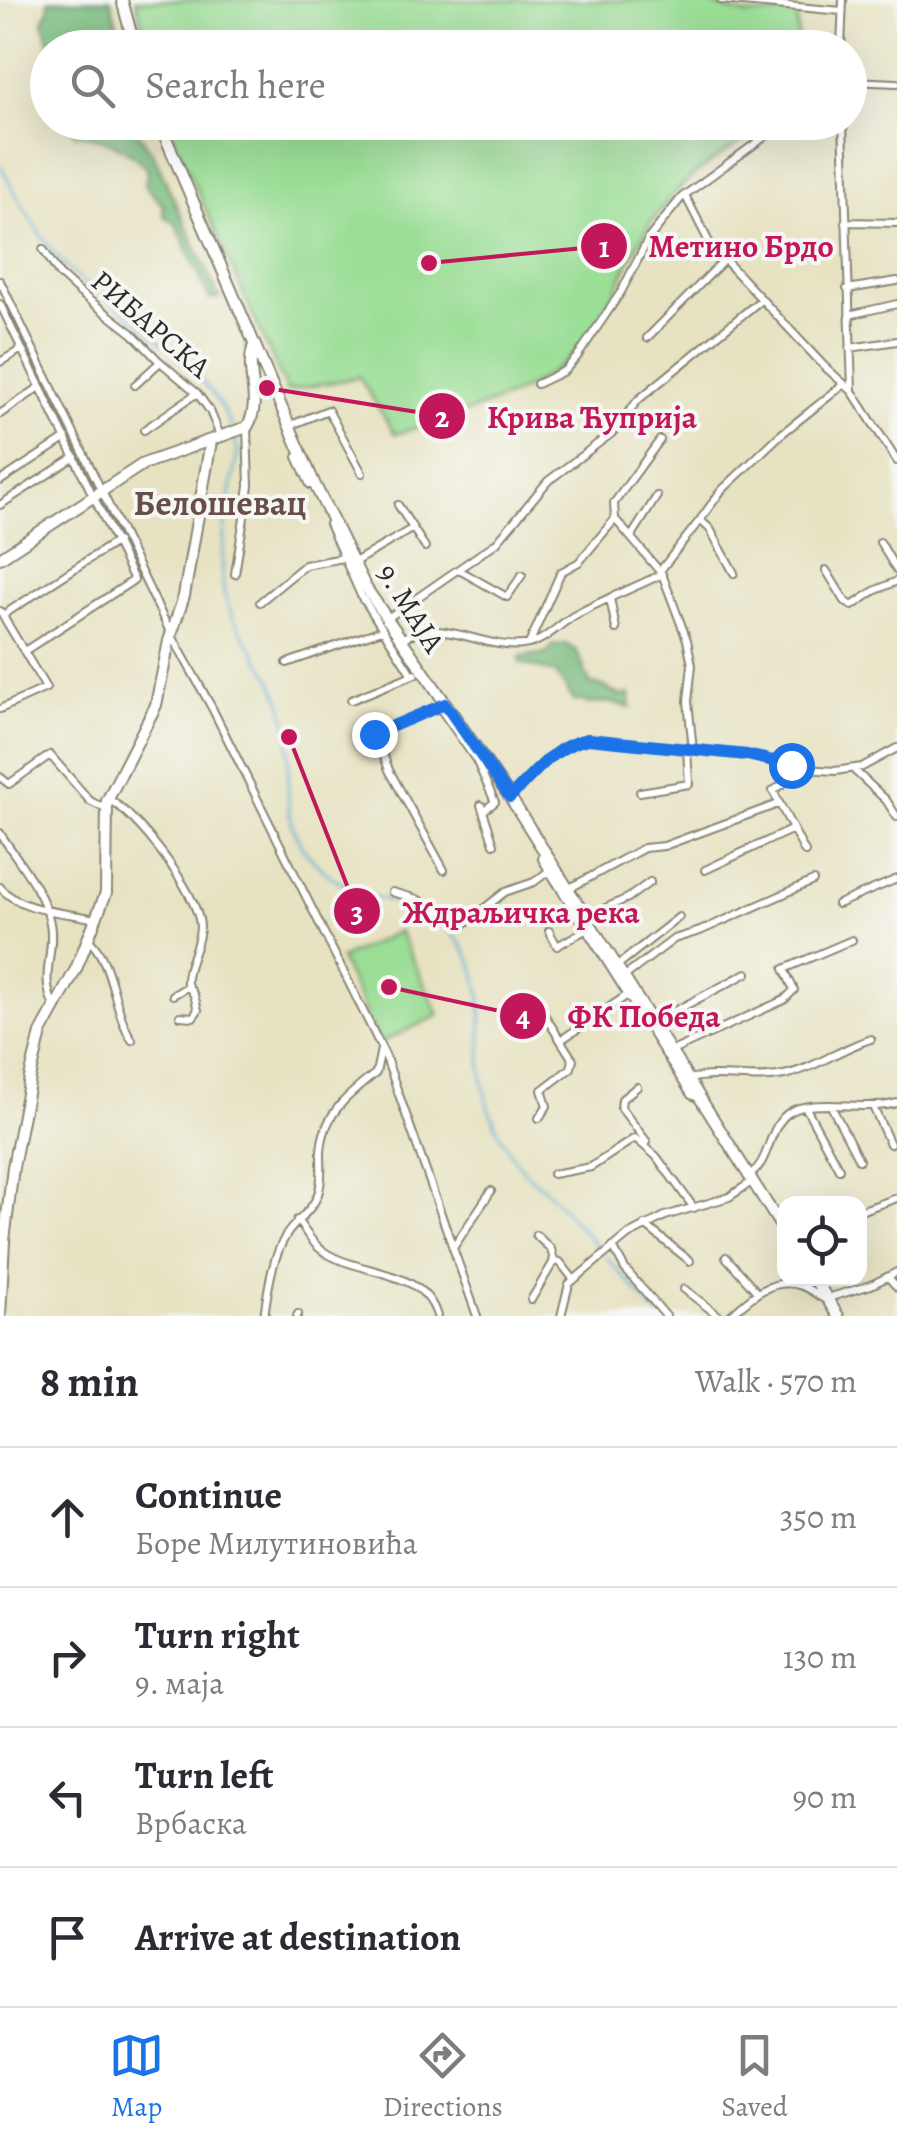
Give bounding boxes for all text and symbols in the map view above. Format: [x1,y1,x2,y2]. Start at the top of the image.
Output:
search box [30,30,867,140]
icon: search [65,58,120,113]
text: Search here [145,59,326,111]
callout: Метино Брдо [579,215,854,277]
text: Метино Брдо [648,224,834,268]
text: 1 [599,227,610,267]
street label: РИБАРСКА [83,261,220,387]
callout: Крива Ћуприја [417,385,717,447]
text: Крива Ћуприја [487,395,698,439]
text: 2 [435,397,450,437]
district label: Белошевац [134,479,307,527]
street label: 9. МАЈА [368,556,454,660]
route end [352,712,398,758]
route start [769,743,815,789]
callout: Ждраљичка река [332,880,660,942]
text: Ждраљичка река [402,890,641,934]
text: 3 [351,892,363,932]
callout: ФК Победа [498,985,741,1047]
text: ФК Победа [568,994,721,1038]
text: 4 [516,996,530,1036]
map controls [777,1196,867,1286]
button: locate [777,1196,867,1286]
text: 8 min [40,1353,139,1410]
text: Walk · 570 m [695,1359,857,1403]
text: Continue [135,1469,282,1521]
icon: ahead [40,1490,95,1545]
text: 350 m [780,1495,857,1539]
text: Боре Милутиновића [135,1521,418,1565]
text: Turn right [135,1609,300,1661]
icon: right [40,1630,95,1685]
text: 130 m [783,1635,857,1679]
text: 9. маја [135,1661,224,1705]
text: Turn left [135,1749,274,1801]
icon: left [40,1770,95,1825]
text: 90 m [792,1775,857,1819]
text: Врбаска [135,1801,247,1845]
icon: arrive [40,1910,95,1965]
text: Arrive at destination [135,1911,461,1963]
tab: Map [109,2028,164,2126]
tab: Directions [383,2028,503,2126]
tab: Saved [721,2028,788,2126]

